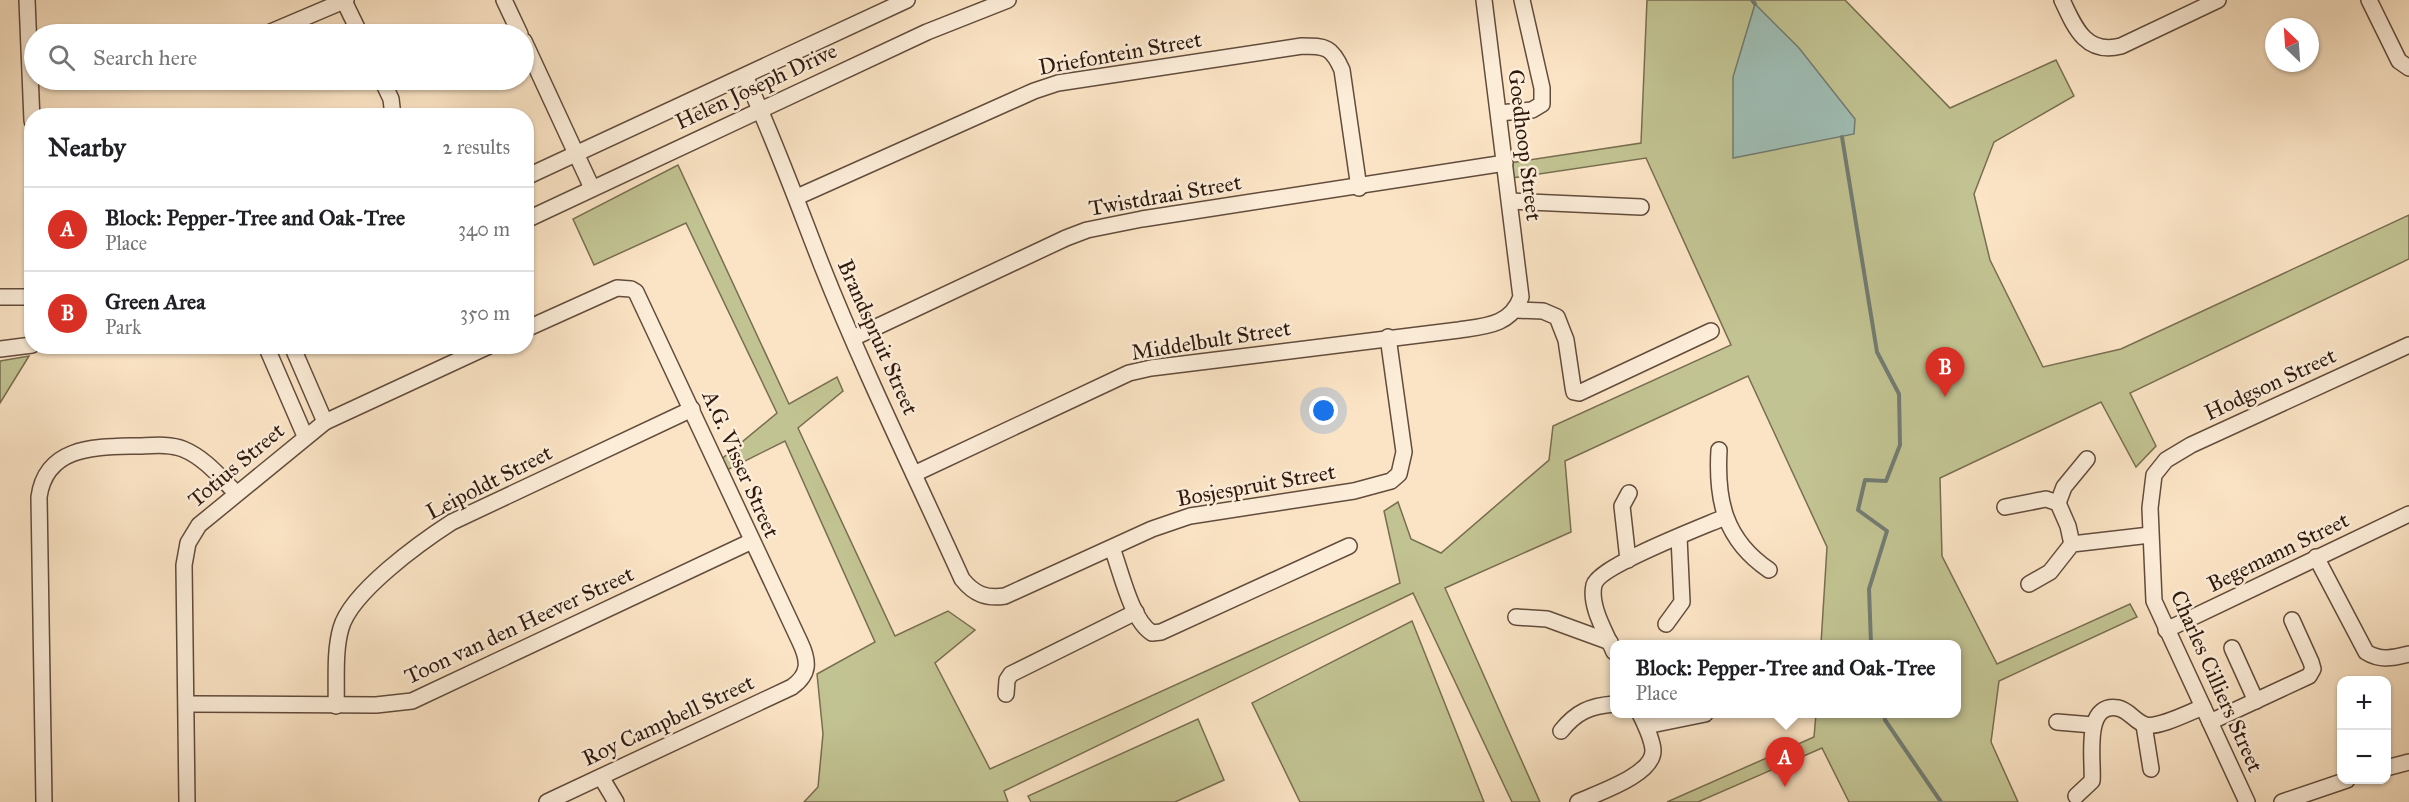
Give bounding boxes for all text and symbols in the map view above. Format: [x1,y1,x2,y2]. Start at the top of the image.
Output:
north arrow [2265,18,2319,72]
search box [24,24,534,90]
street label: Driefontein Street [1036,25,1204,81]
street label: Helen Joseph Drive [671,37,841,135]
icon: search [45,41,78,74]
text: Search here [93,44,197,71]
street label: Goedhoop Street [1502,68,1548,223]
text: Nearby [48,131,126,163]
text: 2 results [442,135,510,159]
street label: Twistdraai Street [1087,168,1244,222]
text: Block: Pepper-Tree and Oak-Tree [105,204,405,231]
text: A [61,217,74,241]
text: 340 m [458,217,510,241]
text: Place [105,231,147,255]
street label: Brandspruit Street [832,255,924,419]
text: Green Area [105,288,206,315]
text: B [61,301,74,325]
text: 350 m [460,301,510,325]
street label: Middelbult Street [1129,314,1293,366]
text: Park [105,315,141,339]
street label: Hodgson Street [2200,342,2340,426]
pin: B [1926,348,1964,397]
street label: A.G. Visser Street [696,385,786,542]
your location [1309,396,1338,425]
street label: Totius Street [182,417,290,513]
street label: Leipoldt Street [422,439,557,525]
street label: Bosjespruit Street [1175,458,1338,512]
street label: Begemann Street [2203,506,2353,598]
street label: Toon van den Heever Street [400,560,638,690]
street label: Charles Cilliers Street [2165,586,2269,776]
popup [1610,640,1961,718]
text: Block: Pepper-Tree and Oak-Tree [1635,654,1936,681]
street label: Roy Campbell Street [578,668,758,772]
map controls [2337,676,2391,784]
button: + [2337,676,2391,730]
text: Place [1635,681,1678,705]
button: − [2337,730,2391,784]
pin: A [1766,738,1804,787]

